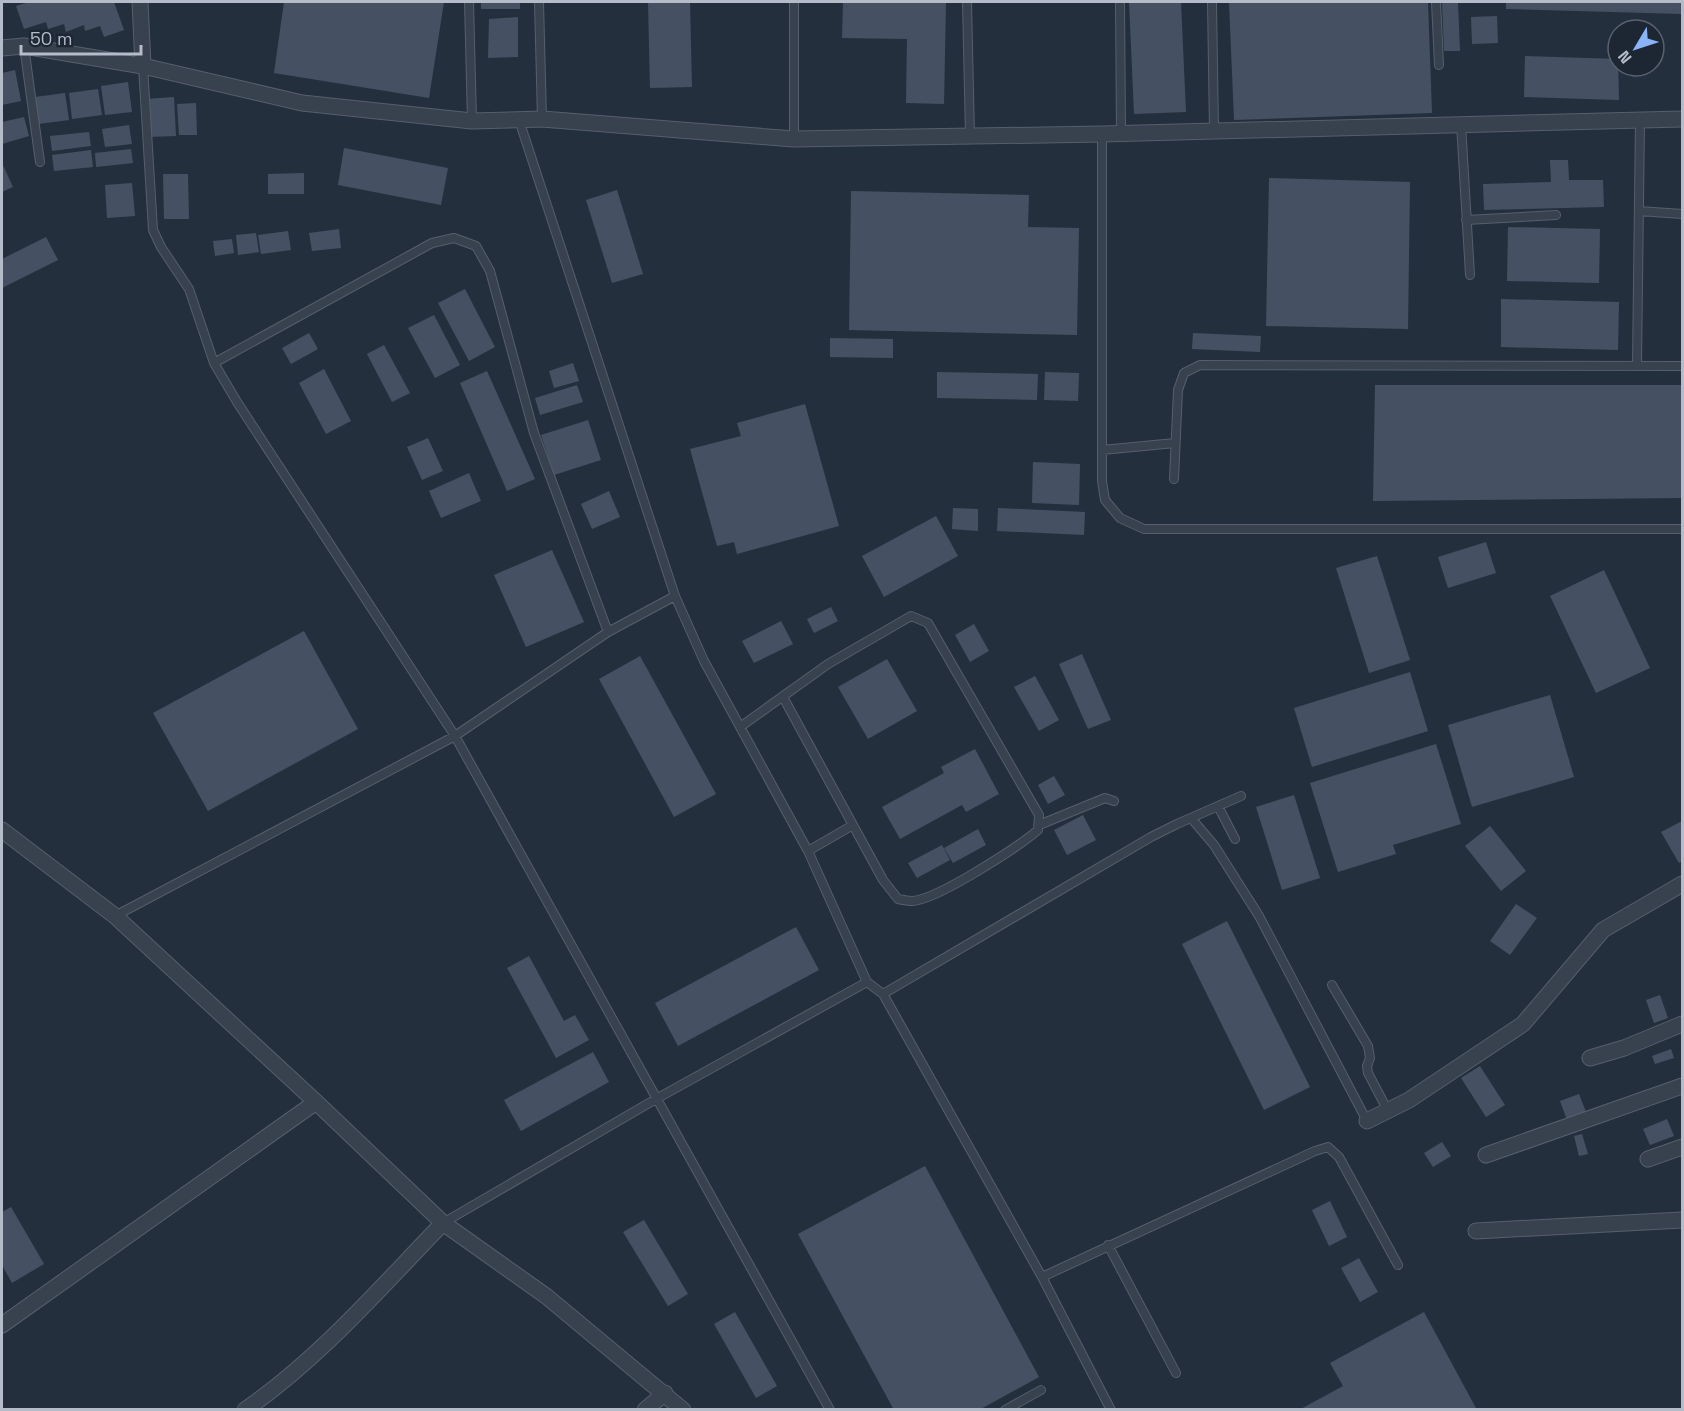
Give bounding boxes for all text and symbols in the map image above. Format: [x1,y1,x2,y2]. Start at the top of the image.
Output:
scale bar [21,18,141,56]
north arrow [1606,18,1666,78]
text: 50 m [30,27,72,50]
text: N [1613,46,1636,68]

